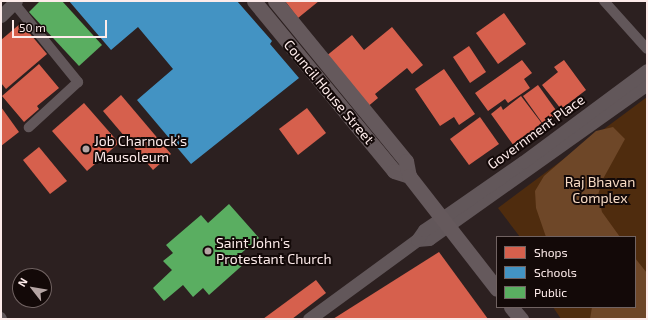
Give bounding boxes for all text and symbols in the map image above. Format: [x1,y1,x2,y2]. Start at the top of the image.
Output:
scale bar [14,12,109,38]
text: 50 m [19,20,46,34]
street label: Council House Street [280,36,378,148]
street label: Government Place [484,91,588,173]
place label: Job Charnock’s Mausoleum [94,133,187,166]
marker: Job Charnock’s Mausoleum [81,144,91,154]
park label: Raj Bhavan Complex [565,174,635,206]
place label: Saint John's Protestant Church [216,235,332,268]
legend [496,236,636,308]
text: Shops [534,245,568,259]
marker: Saint John's Protestant Church [203,246,213,256]
text: Schools [534,265,577,279]
north arrow [12,268,52,308]
text: N [15,275,30,289]
text: Public [534,285,567,299]

